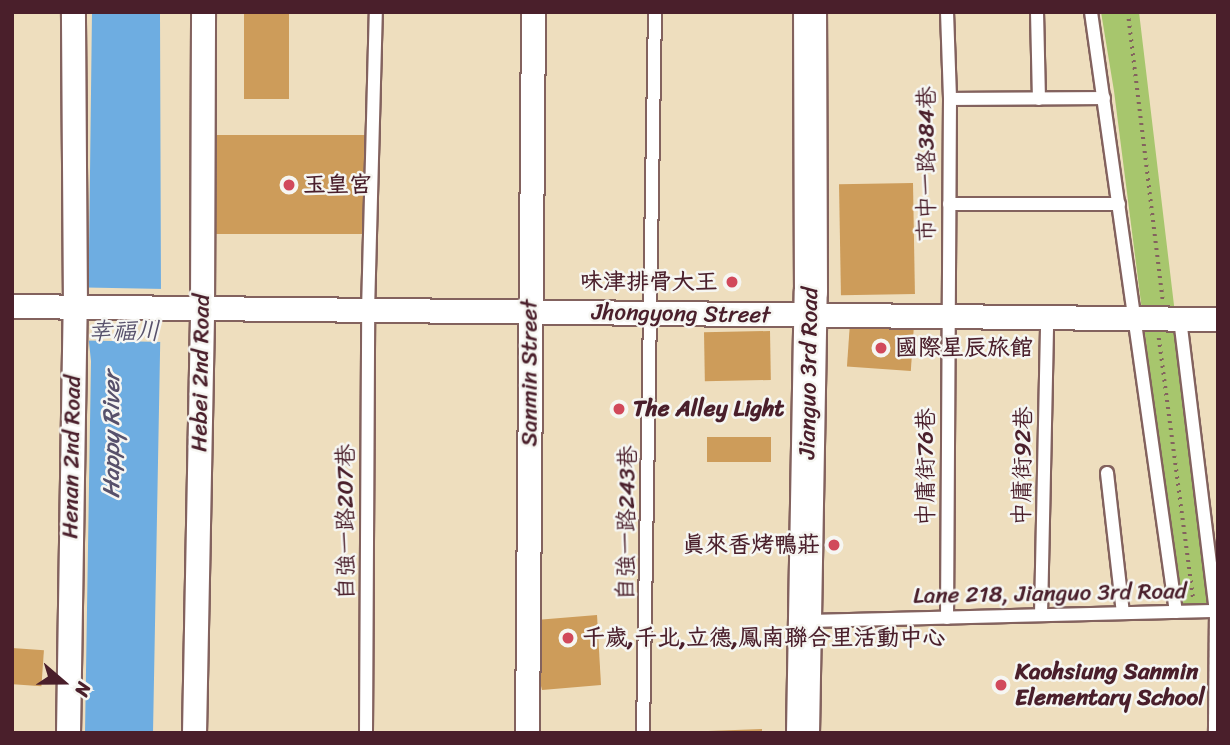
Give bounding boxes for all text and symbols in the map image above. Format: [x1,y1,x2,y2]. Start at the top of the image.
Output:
street label: 市中一路384巷 [913,86,941,242]
place label: 玉皇宮 [303,171,372,199]
marker: 玉皇宮 [281,177,297,193]
place label: 味津排骨大王 [580,268,718,296]
marker: 味津排骨大王 [724,274,740,290]
street label: Jianguo 3rd Road [794,287,824,459]
street label: Hebei 2nd Road [186,294,216,452]
street label: Sanmin Street [516,299,544,447]
street label: Jhongyong Street [591,299,771,329]
water label: 幸福川 [88,318,160,346]
place label: 國際星辰旅館 [895,334,1033,362]
marker: 國際星辰旅館 [873,340,889,356]
water label: Happy River [98,371,126,499]
street label: Henan 2nd Road [57,375,87,539]
place label: The Alley Light [633,395,783,423]
marker: The Alley Light [611,401,627,417]
street label: 中庸街92巷 [1008,406,1038,526]
street label: 中庸街76巷 [912,408,940,526]
street label: 自強一路207巷 [332,444,360,600]
street label: 自強一路243巷 [612,445,642,601]
place label: 真來香烤鴨莊 [682,531,820,559]
marker: 真來香烤鴨莊 [826,537,842,553]
street label: Lane 218, Jianguo 3rd Road [913,578,1187,610]
place label: 千歲,千北,立德,鳳南聯合里活動中心 [582,624,946,652]
marker: 千歲,千北,立德,鳳南聯合里活動中心 [560,630,576,646]
north arrow [28,647,98,717]
place label: Kaohsiung Sanmin Elementary School [1015,658,1205,712]
marker: Kaohsiung Sanmin Elementary School [993,677,1009,693]
text: N [65,678,101,701]

